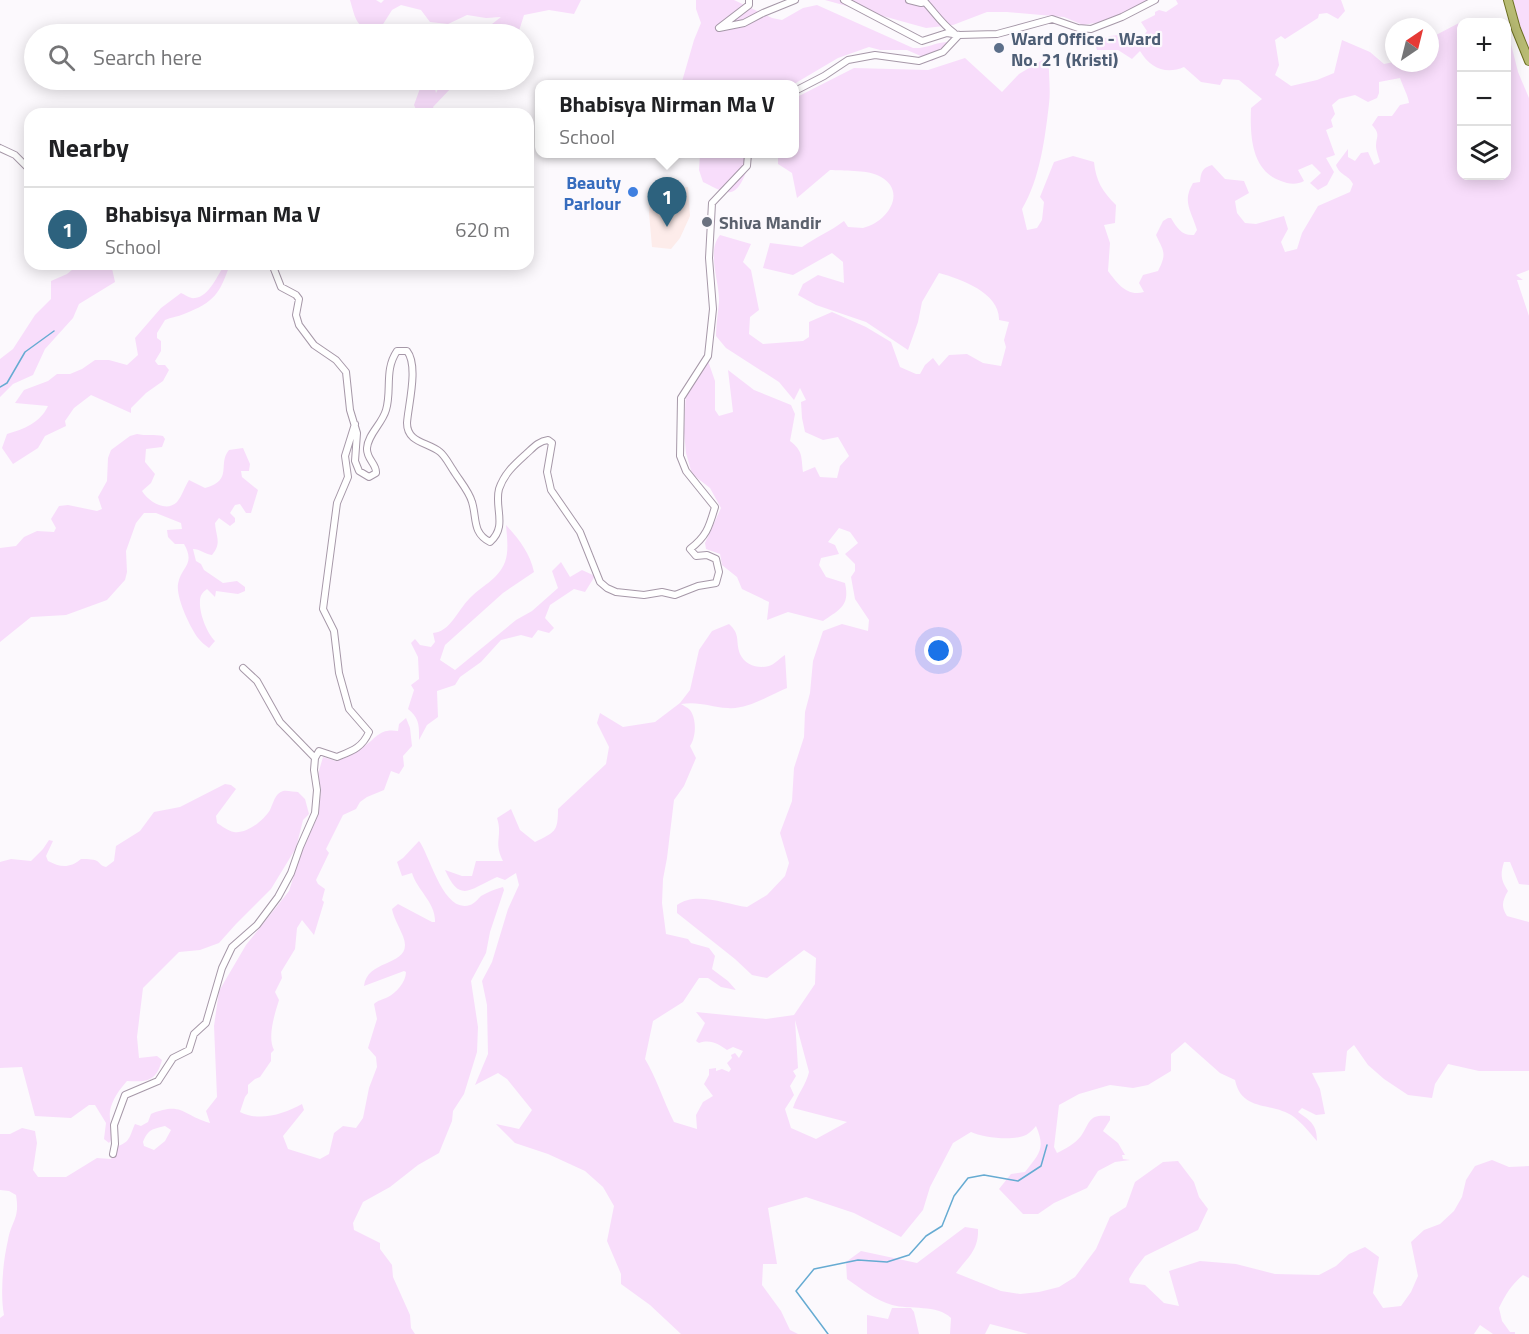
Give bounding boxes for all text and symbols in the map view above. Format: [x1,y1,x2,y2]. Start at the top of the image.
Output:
north arrow [1385,18,1439,72]
map controls [1457,18,1511,180]
button: + [1457,18,1511,72]
search box [24,24,534,90]
place label: Ward Office - Ward No. 21 (Kristi) [1011,25,1161,73]
text: Search here [93,40,202,74]
icon: search [45,41,78,74]
marker: Ward Office - Ward No. 21 (Kristi) [992,41,1006,55]
button: − [1457,72,1511,126]
popup [535,80,799,158]
text: Bhabisya Nirman Ma V [559,87,775,121]
text: School [559,121,615,152]
button: layers [1457,126,1511,180]
text: Nearby [48,128,129,167]
place label: Beauty Parlour [564,169,621,217]
pin: 1 [648,178,686,227]
marker: Beauty Parlour [626,185,640,199]
text: Bhabisya Nirman Ma V [105,197,321,231]
place label: Shiva Mandir [719,209,822,236]
text: 1 [62,214,73,245]
text: 620 m [455,214,510,245]
marker: Shiva Mandir [700,215,714,229]
text: School [105,231,161,262]
your location [924,636,953,665]

